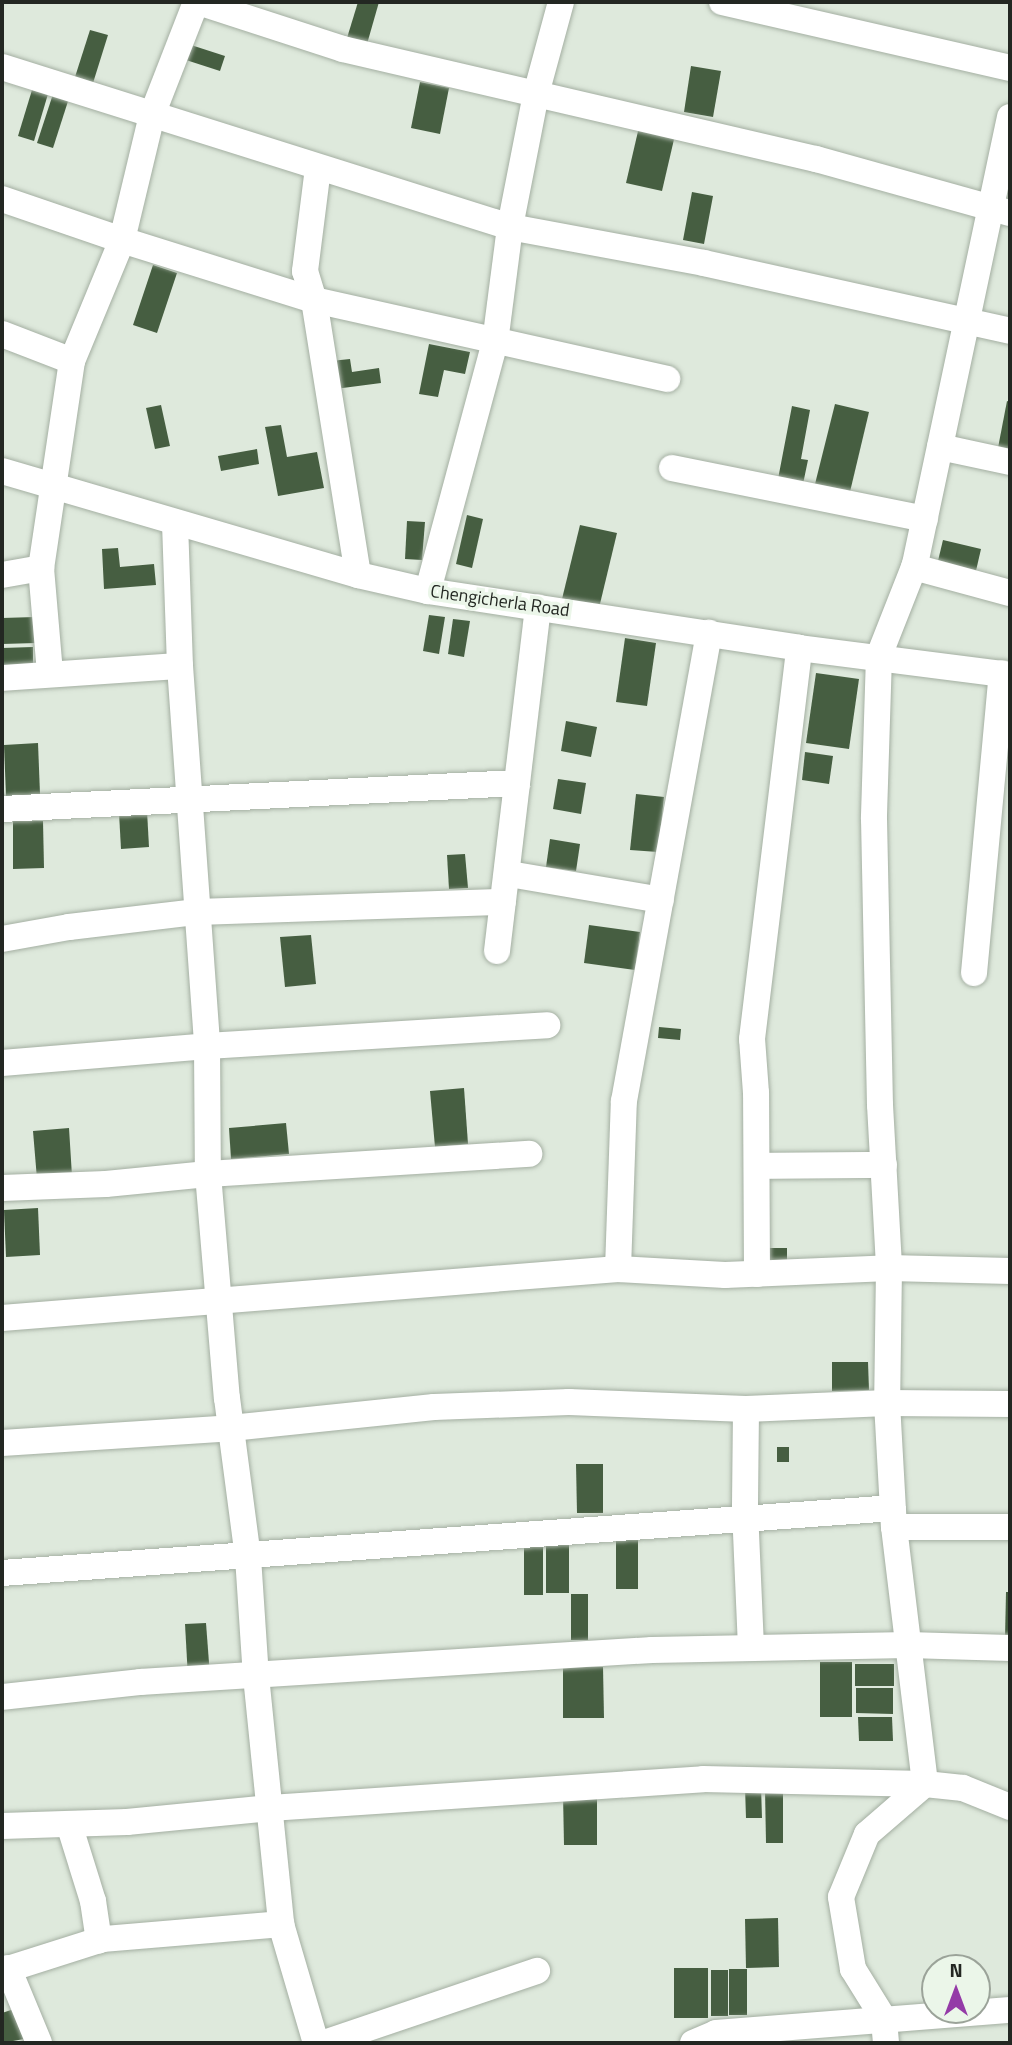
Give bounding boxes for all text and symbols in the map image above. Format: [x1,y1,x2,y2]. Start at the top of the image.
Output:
street label: Chengicherla Road [429,581,571,621]
north arrow [921,1954,991,2024]
text: N [949,1955,963,1984]

